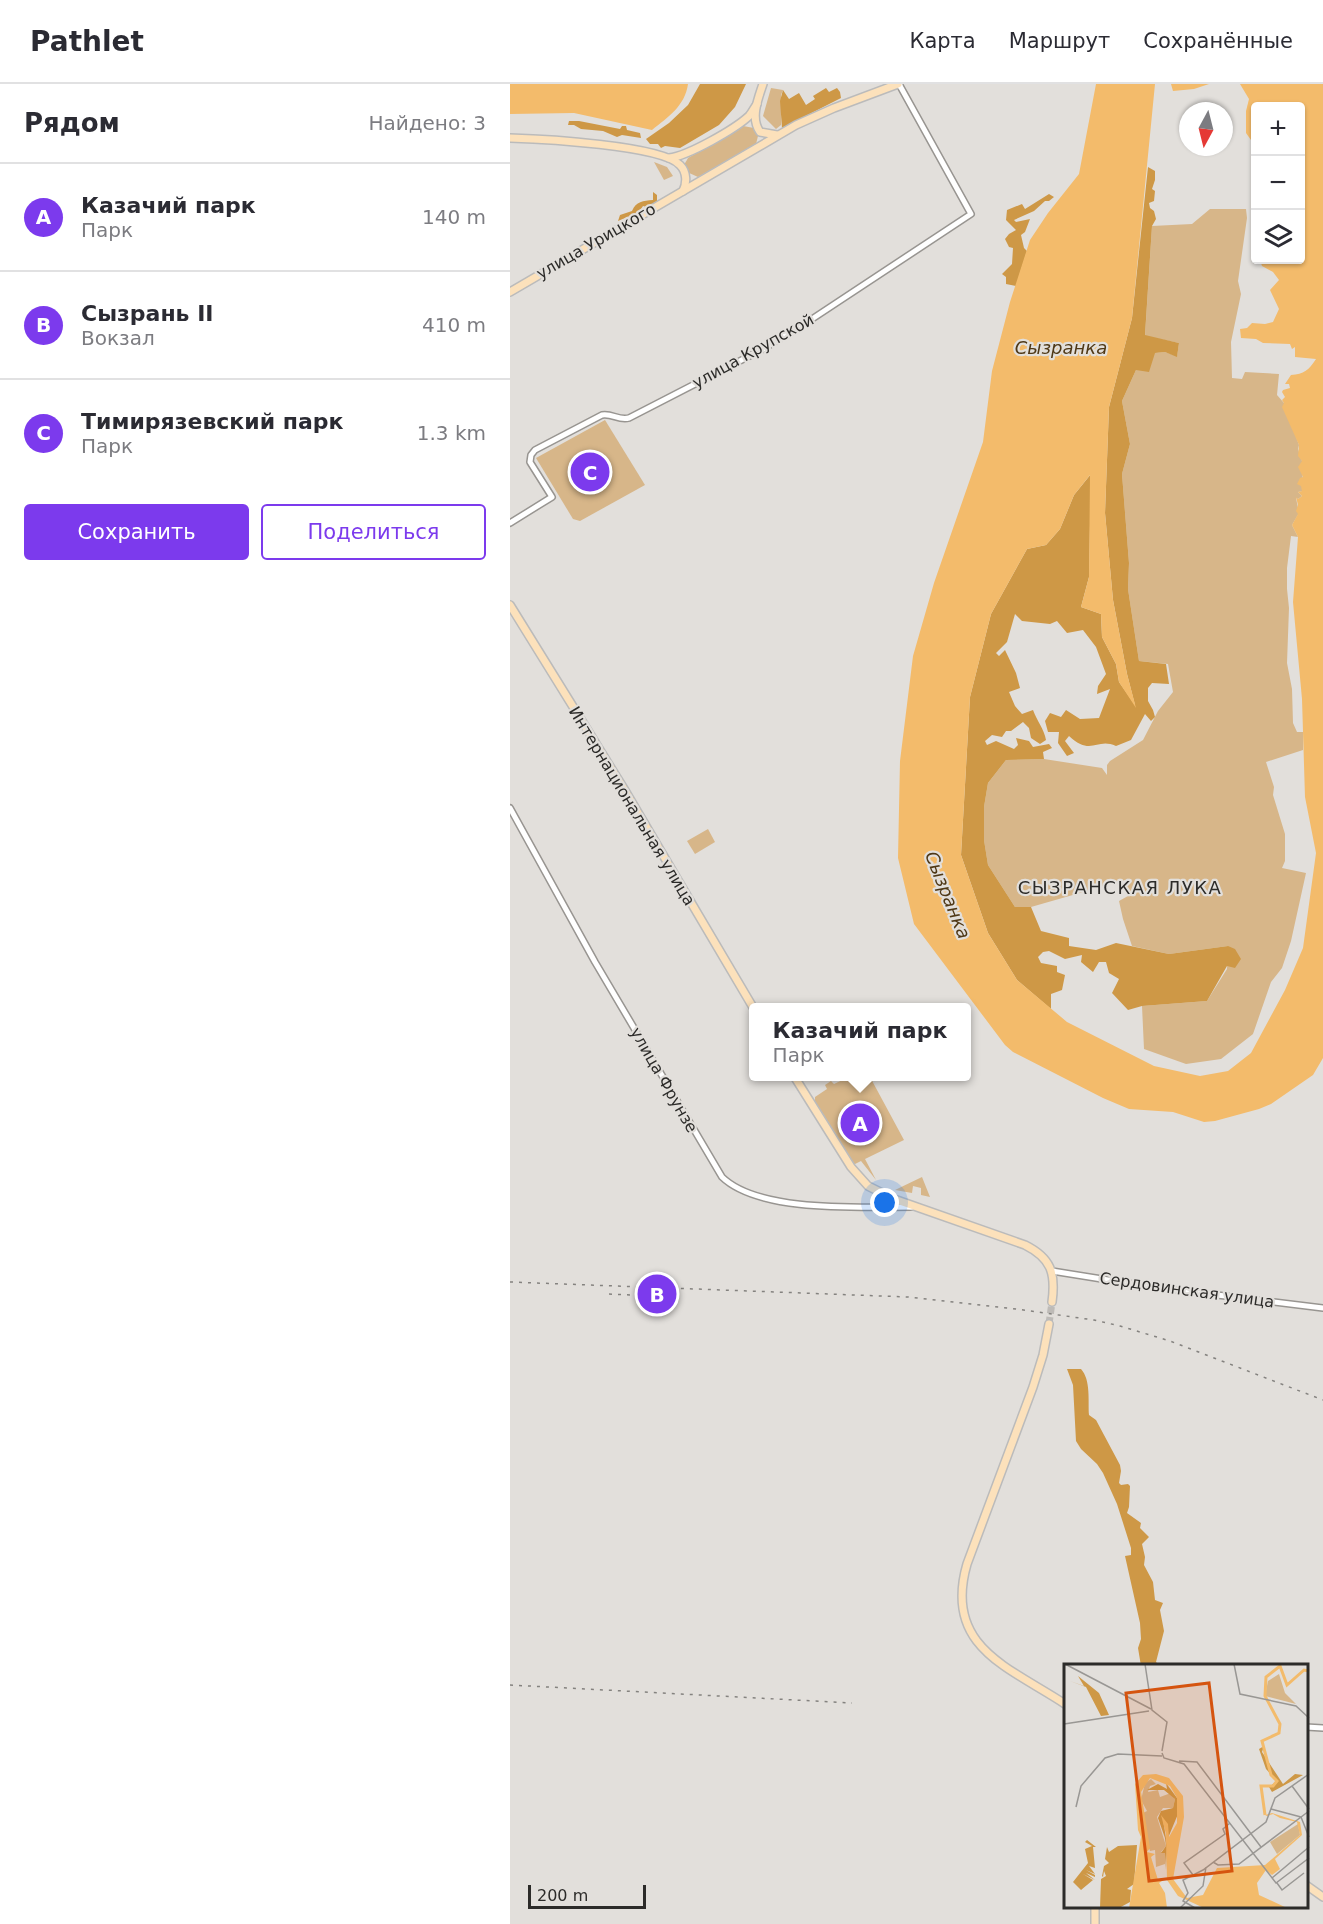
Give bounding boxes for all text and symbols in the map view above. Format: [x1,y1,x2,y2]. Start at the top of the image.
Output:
text: Pathlet [30,25,144,58]
text: Карта [910,29,976,53]
text: Маршрут [1009,29,1110,53]
text: Сохранённые [1143,29,1293,53]
north arrow [1179,102,1233,156]
map controls [1251,102,1305,264]
button: + [1251,102,1305,156]
text: Рядом [24,108,120,138]
text: Найдено: 3 [368,111,486,135]
button: − [1251,156,1305,210]
text: Казачий парк [81,193,256,218]
street label: улица Урицкого [533,199,659,283]
text: A [36,205,51,229]
text: 140 m [422,205,486,229]
button: layers [1251,210,1305,264]
text: Парк [81,218,133,242]
text: Сызрань II [81,301,214,326]
street label: улица Крупской [689,310,817,392]
text: B [36,313,51,337]
text: 410 m [422,313,486,337]
text: Вокзал [81,326,155,350]
water label: Сызранка [1015,337,1107,358]
text: Тимирязевский парк [81,409,344,434]
text: C [36,421,51,445]
text: 1.3 km [417,421,486,445]
text: Парк [81,434,133,458]
pin: C [570,450,610,494]
button: Сохранить [24,504,249,560]
button: Поделиться [261,504,486,560]
street label: Интернациональная улица [565,703,699,909]
water label: Сызранка [921,848,975,942]
district label: СЫЗРАНСКАЯ ЛУКА [1018,877,1222,898]
popup [749,1003,971,1081]
text: Казачий парк [773,1018,947,1043]
street label: улица Фрунзе [626,1024,702,1136]
text: Парк [773,1043,825,1067]
pin: A [840,1100,880,1146]
your location [870,1188,899,1217]
street label: Сердовинская улица [1098,1268,1276,1312]
pin: B [638,1272,676,1316]
inset map [1064,1664,1308,1909]
scale bar [528,1882,646,1910]
text: 200 m [537,1886,588,1905]

